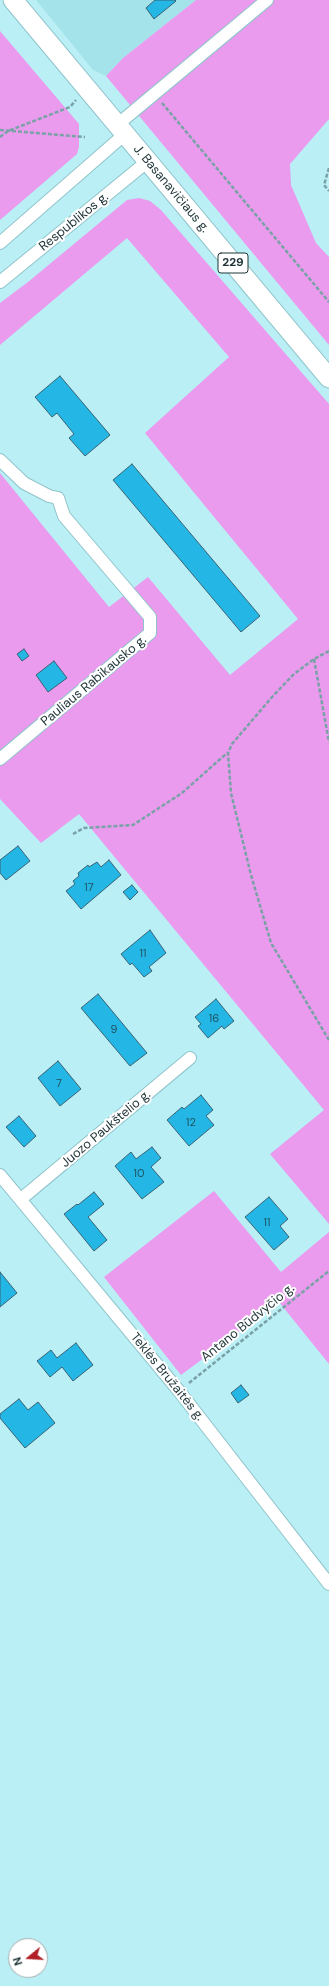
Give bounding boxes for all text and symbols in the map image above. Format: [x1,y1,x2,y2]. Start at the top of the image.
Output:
street label: J. Basanavičiaus g. [130,142,212,236]
street label: Respublikos g. [36,189,112,255]
road number: 229 [218,253,248,273]
street label: Pauliaus Rabikausko g. [38,632,150,730]
house number: 17 [84,881,94,895]
house number: 11 [140,947,146,961]
house number: 16 [209,1012,219,1026]
house number: 9 [111,1023,117,1037]
house number: 7 [56,1077,62,1091]
street label: Juozo Paukštelio g. [58,1087,154,1171]
house number: 12 [186,1116,196,1130]
house number: 10 [134,1167,144,1181]
house number: 11 [264,1216,270,1230]
street label: Antano Būdvyčio g. [198,1281,298,1365]
street label: Teklės Bružaitės g. [127,1330,207,1424]
north arrow [8,1938,48,1978]
text: N [10,1955,25,1967]

